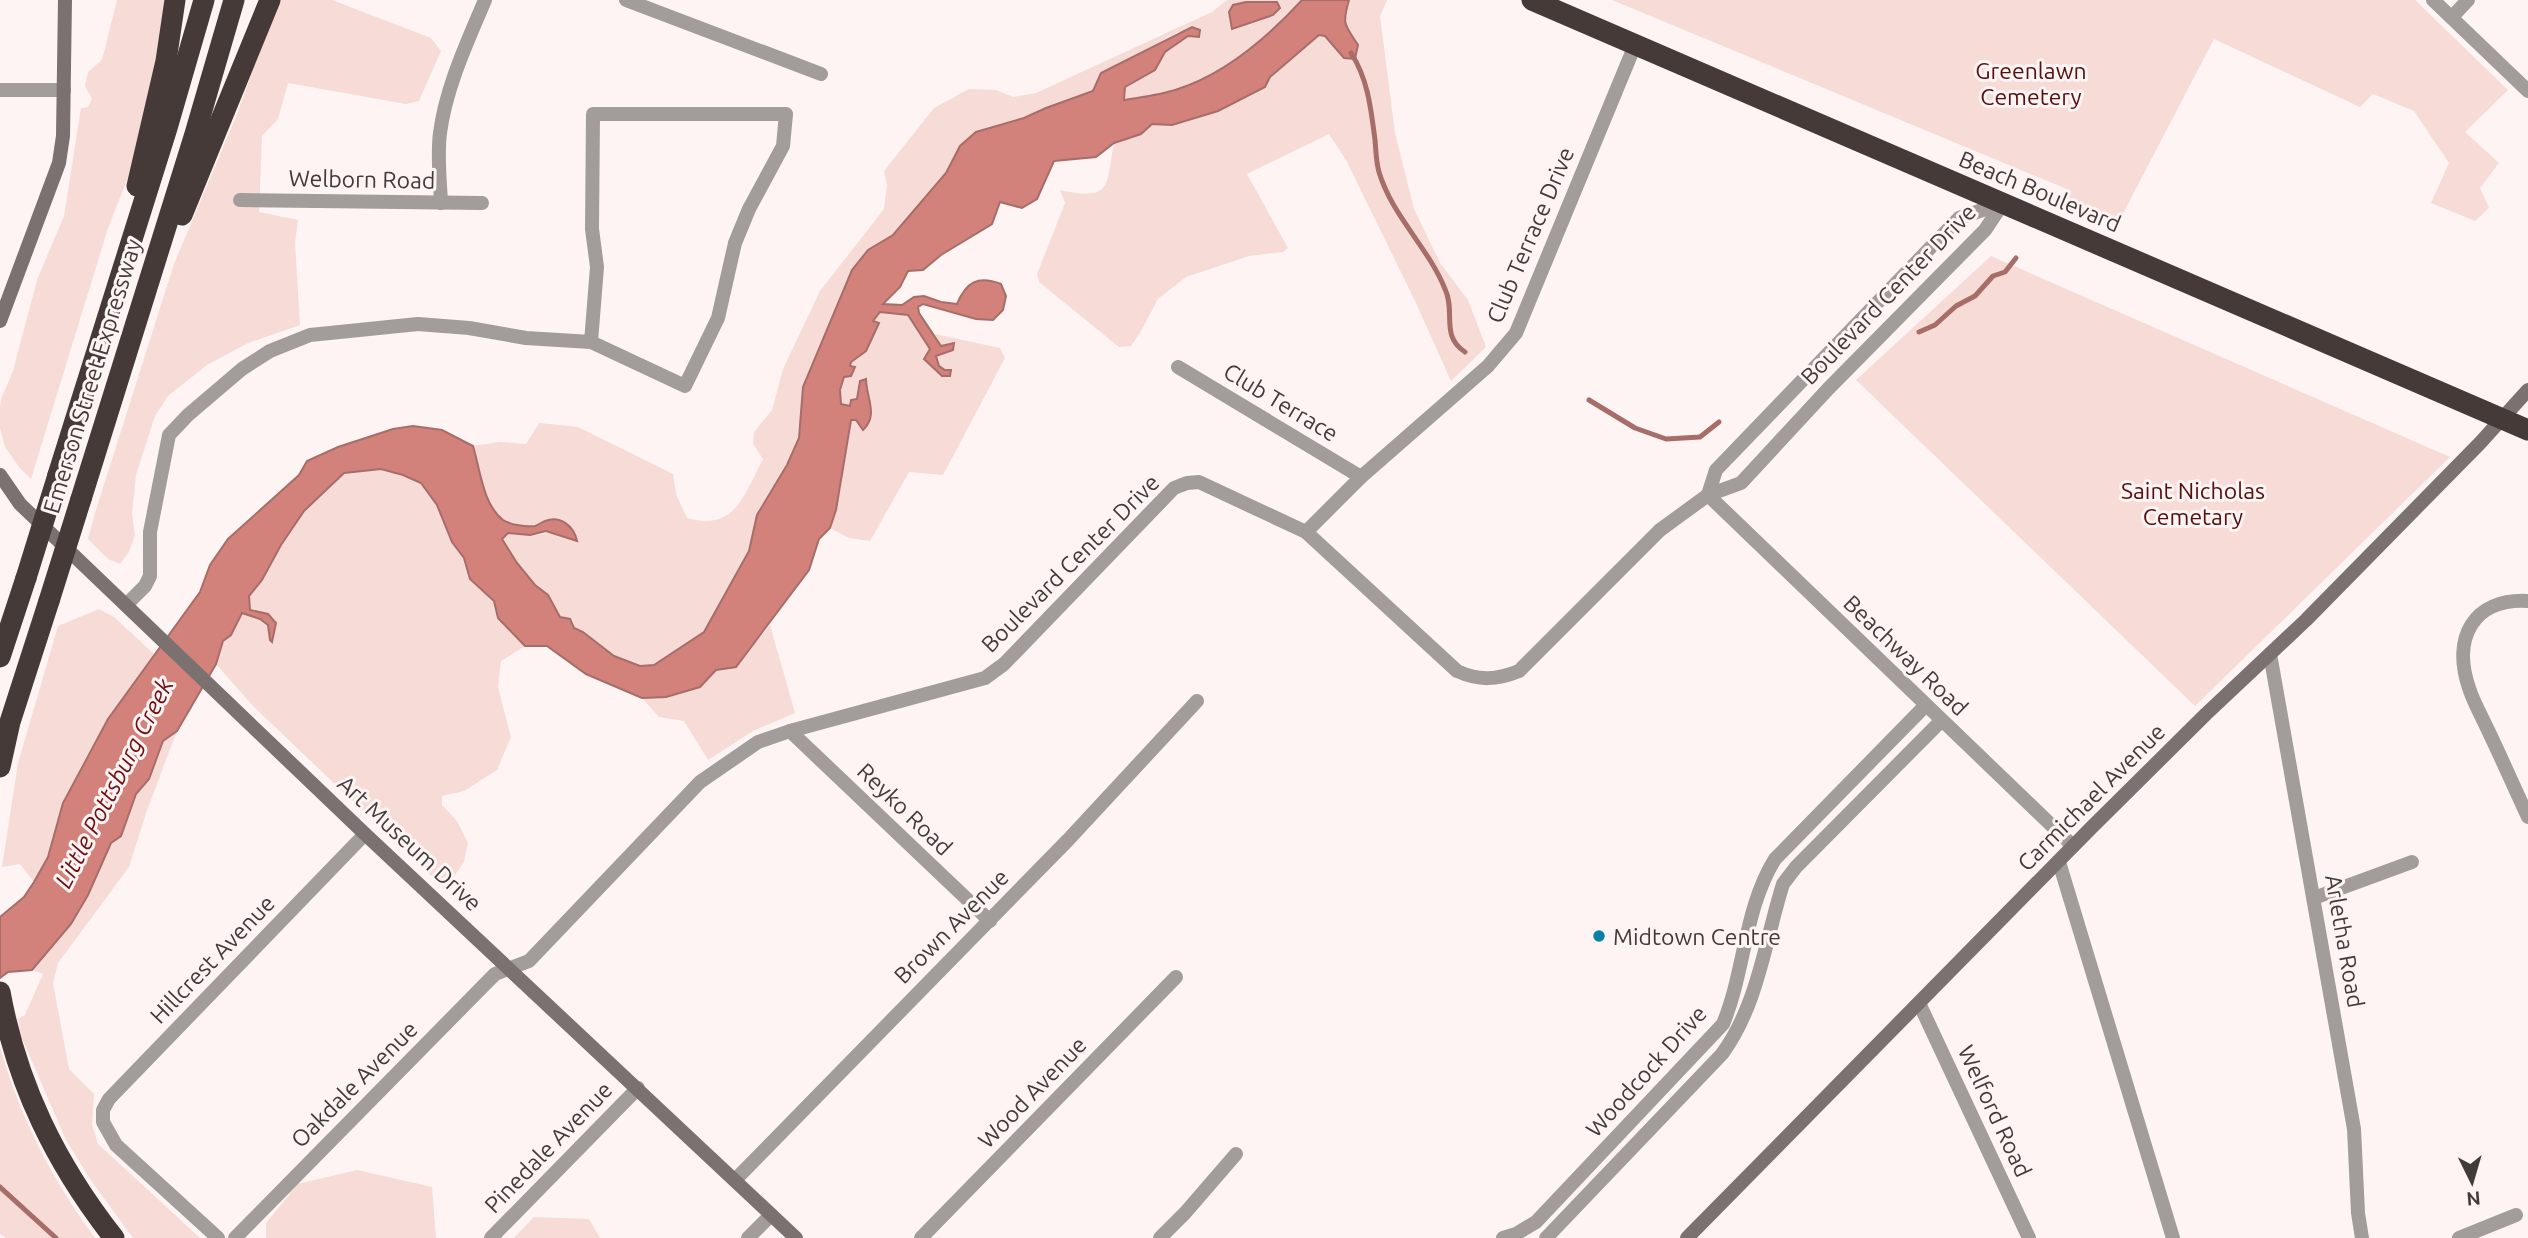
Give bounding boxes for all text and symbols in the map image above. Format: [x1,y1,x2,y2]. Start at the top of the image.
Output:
park label: Greenlawn Cemetery [1975,58,2087,109]
street label: Club Terrace Drive [1482,143,1578,327]
street label: Beach Boulevard [1955,146,2125,236]
street label: Welborn Road [288,165,436,193]
street label: Boulevard Center Drive [1796,199,1980,389]
street label: Emerson Street Expressway [38,236,146,516]
street label: Club Terrace [1219,358,1343,446]
street label: Boulevard Center Drive [976,469,1164,657]
park label: Saint Nicholas Cemetary [2121,478,2265,529]
street label: Beachway Road [1839,590,1973,720]
water label: Little Pottsburg Creek [49,673,179,892]
street label: Carmichael Avenue [2012,718,2170,876]
street label: Reyko Road [853,758,957,860]
street label: Art Museum Drive [333,770,487,916]
street label: Brown Avenue [889,864,1013,988]
street label: Arletha Road [2321,873,2369,1009]
street label: Hillcrest Avenue [145,890,279,1028]
place label: Midtown Centre [1613,924,1781,949]
marker: Midtown Centre [1591,928,1607,944]
street label: Woodcock Drive [1581,1000,1711,1142]
street label: Oakdale Avenue [286,1016,422,1152]
street label: Wood Avenue [973,1032,1091,1152]
street label: Welford Road [1954,1041,2036,1181]
street label: Pinedale Avenue [479,1076,617,1218]
north arrow [2437,1147,2507,1217]
text: N [2465,1187,2482,1211]

